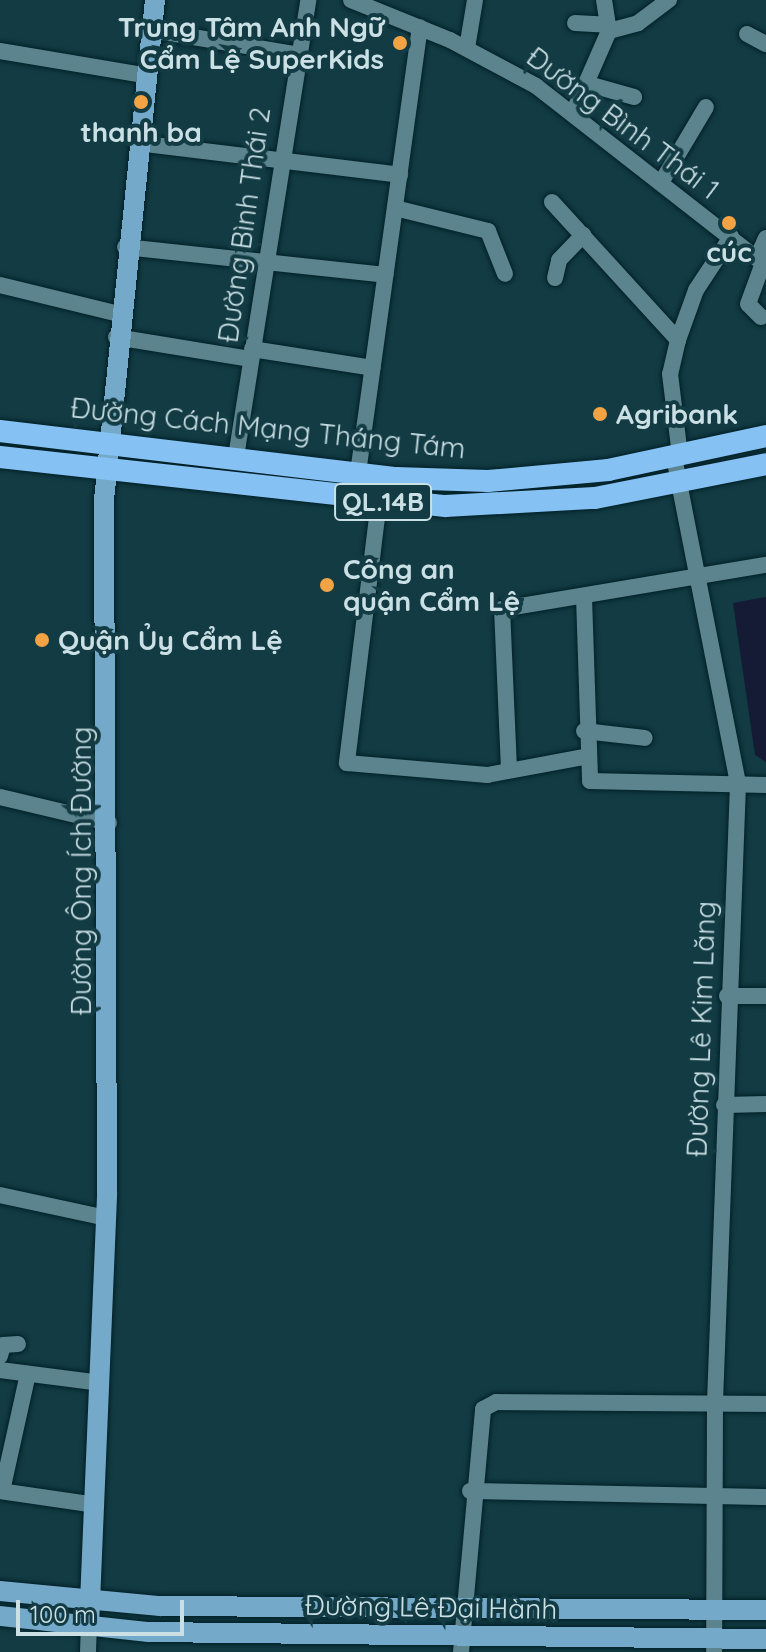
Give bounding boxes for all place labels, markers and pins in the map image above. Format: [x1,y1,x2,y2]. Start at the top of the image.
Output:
place label: Trung Tâm Anh Ngữ Cẩm Lệ SuperKids [118,10,384,76]
marker: Trung Tâm Anh Ngữ Cẩm Lệ SuperKids [391,34,409,52]
marker: thanh ba [132,93,150,111]
place label: thanh ba [80,115,202,149]
marker: cúc [720,214,738,232]
place label: cúc [706,235,752,269]
place label: Agribank [616,397,738,431]
marker: Agribank [591,405,609,423]
place label: Công an quận Cẩm Lệ [343,552,520,618]
marker: Công an quận Cẩm Lệ [318,576,336,594]
place label: Quận Ủy Cẩm Lệ [58,623,283,657]
marker: Quận Ủy Cẩm Lệ [33,631,51,649]

